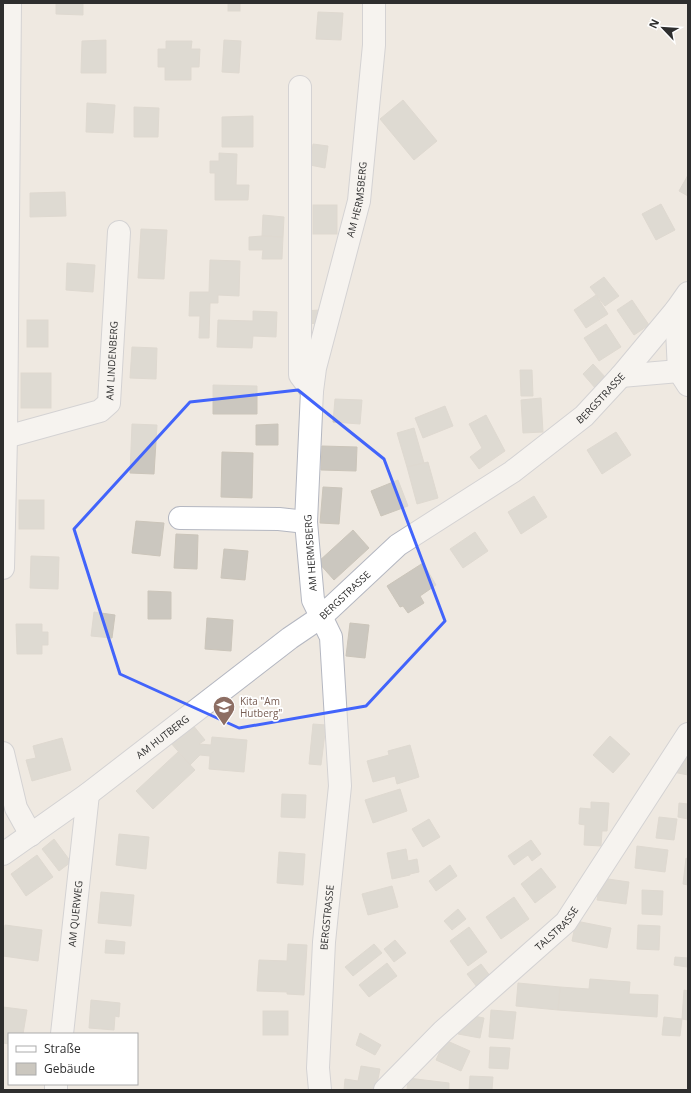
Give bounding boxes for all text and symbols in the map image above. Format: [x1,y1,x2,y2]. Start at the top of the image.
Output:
north arrow [643,8,683,48]
text: N [645,16,662,31]
street label: AM HERMSBERG [343,161,370,239]
street label: AM LINDENBERG [102,321,121,401]
street label: BERGSTRASSE [573,369,628,427]
street label: AM HERMSBERG [300,514,320,592]
street label: BERGSTRASSE [316,567,373,622]
school or university icon: Kita "Am Hutberg" [211,694,237,727]
place label: Kita "Am Hutberg" [240,694,282,720]
street label: AM HUTBERG [133,712,192,762]
street label: AM QUERWEG [64,880,86,948]
street label: BERGSTRASSE [317,884,337,950]
street label: TALSTRASSE [532,904,581,954]
legend [8,1033,138,1085]
text: Straße [44,1040,81,1057]
text: Gebäude [44,1060,95,1077]

